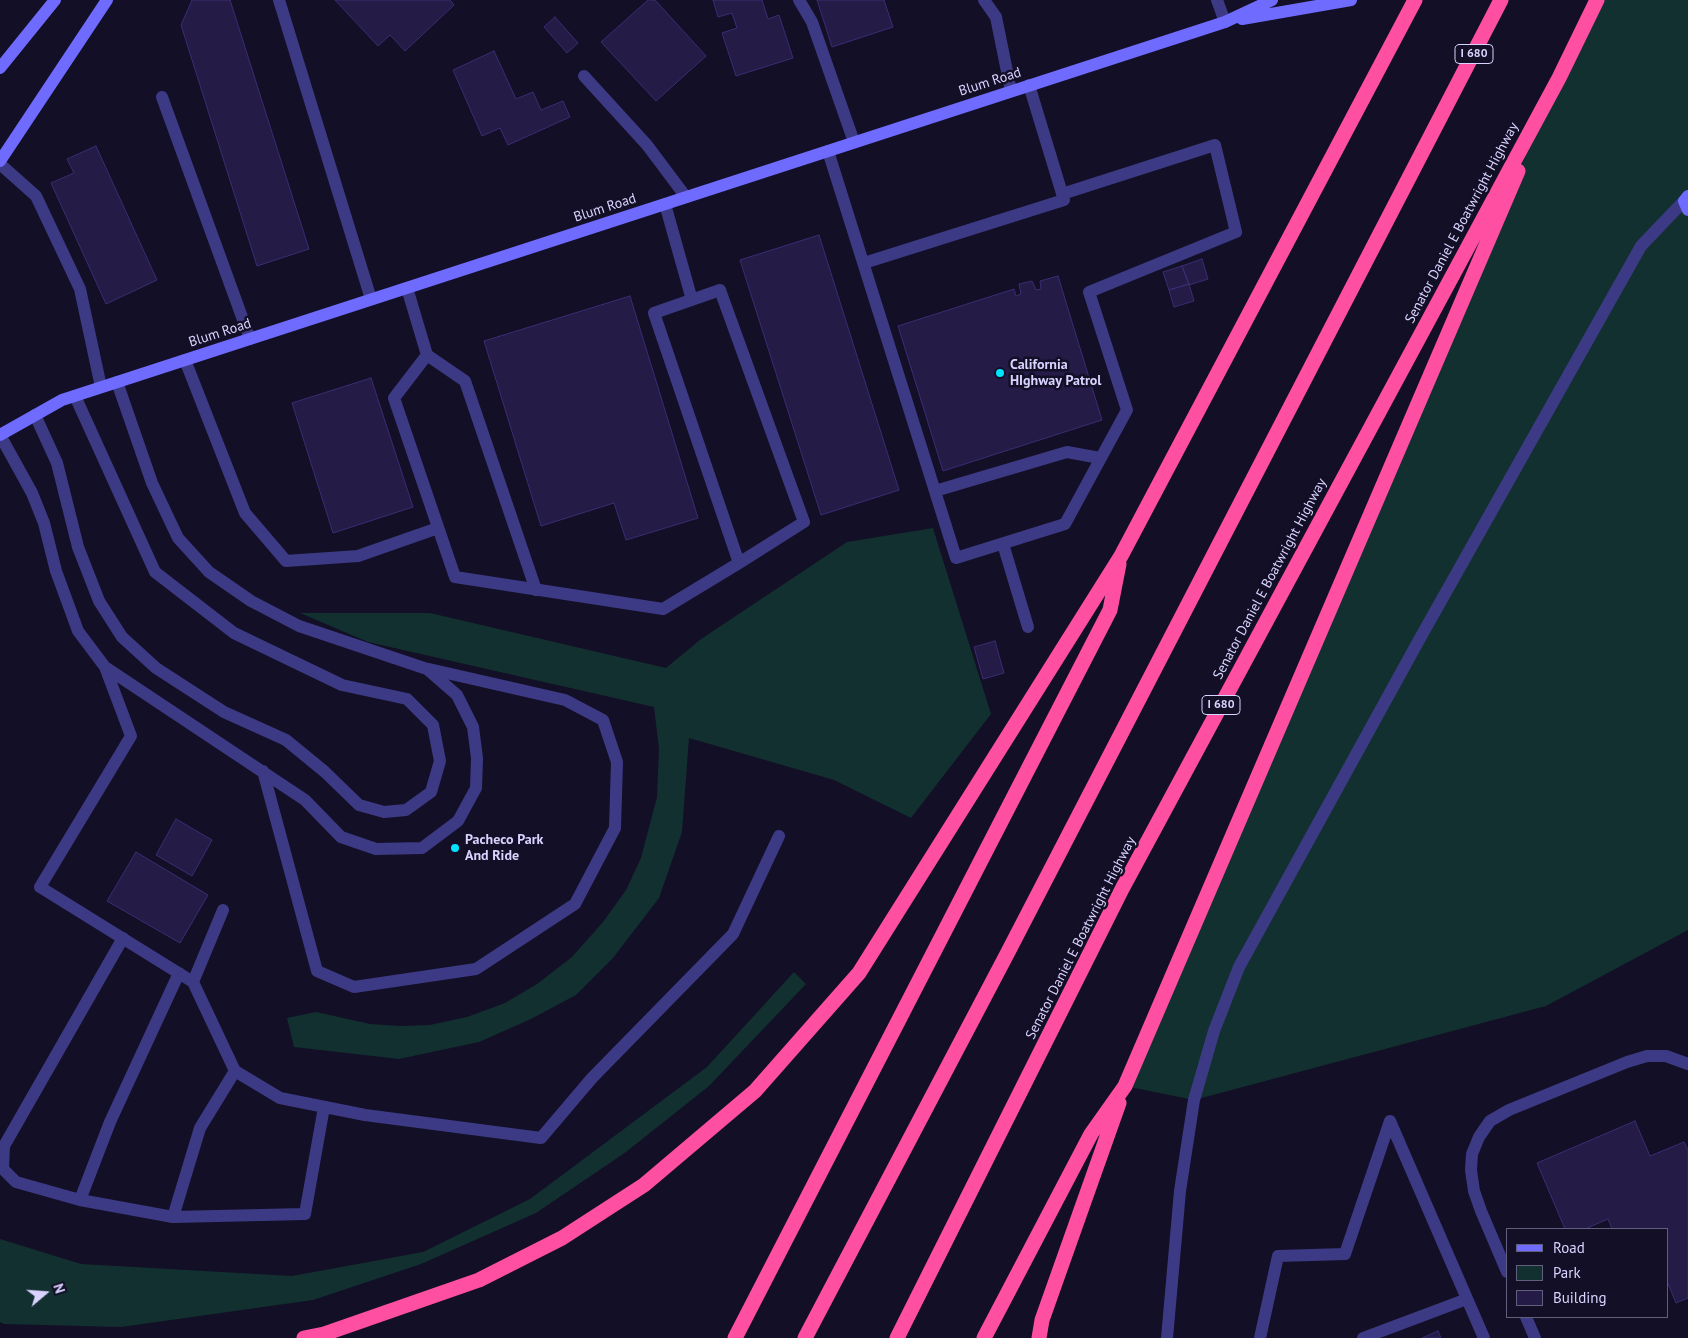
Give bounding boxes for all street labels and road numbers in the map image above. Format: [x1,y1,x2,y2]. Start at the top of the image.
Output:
road number: I 680 [1455,44,1493,64]
street label: Blum Road [957,64,1023,100]
street label: Senator Daniel E Boatwright Highway [1402,120,1522,326]
street label: Blum Road [572,190,638,226]
street label: Blum Road [187,315,253,351]
street label: Senator Daniel E Boatwright Highway [1210,476,1330,682]
road number: I 680 [1202,696,1240,714]
street label: Senator Daniel E Boatwright Highway [1022,834,1140,1042]

